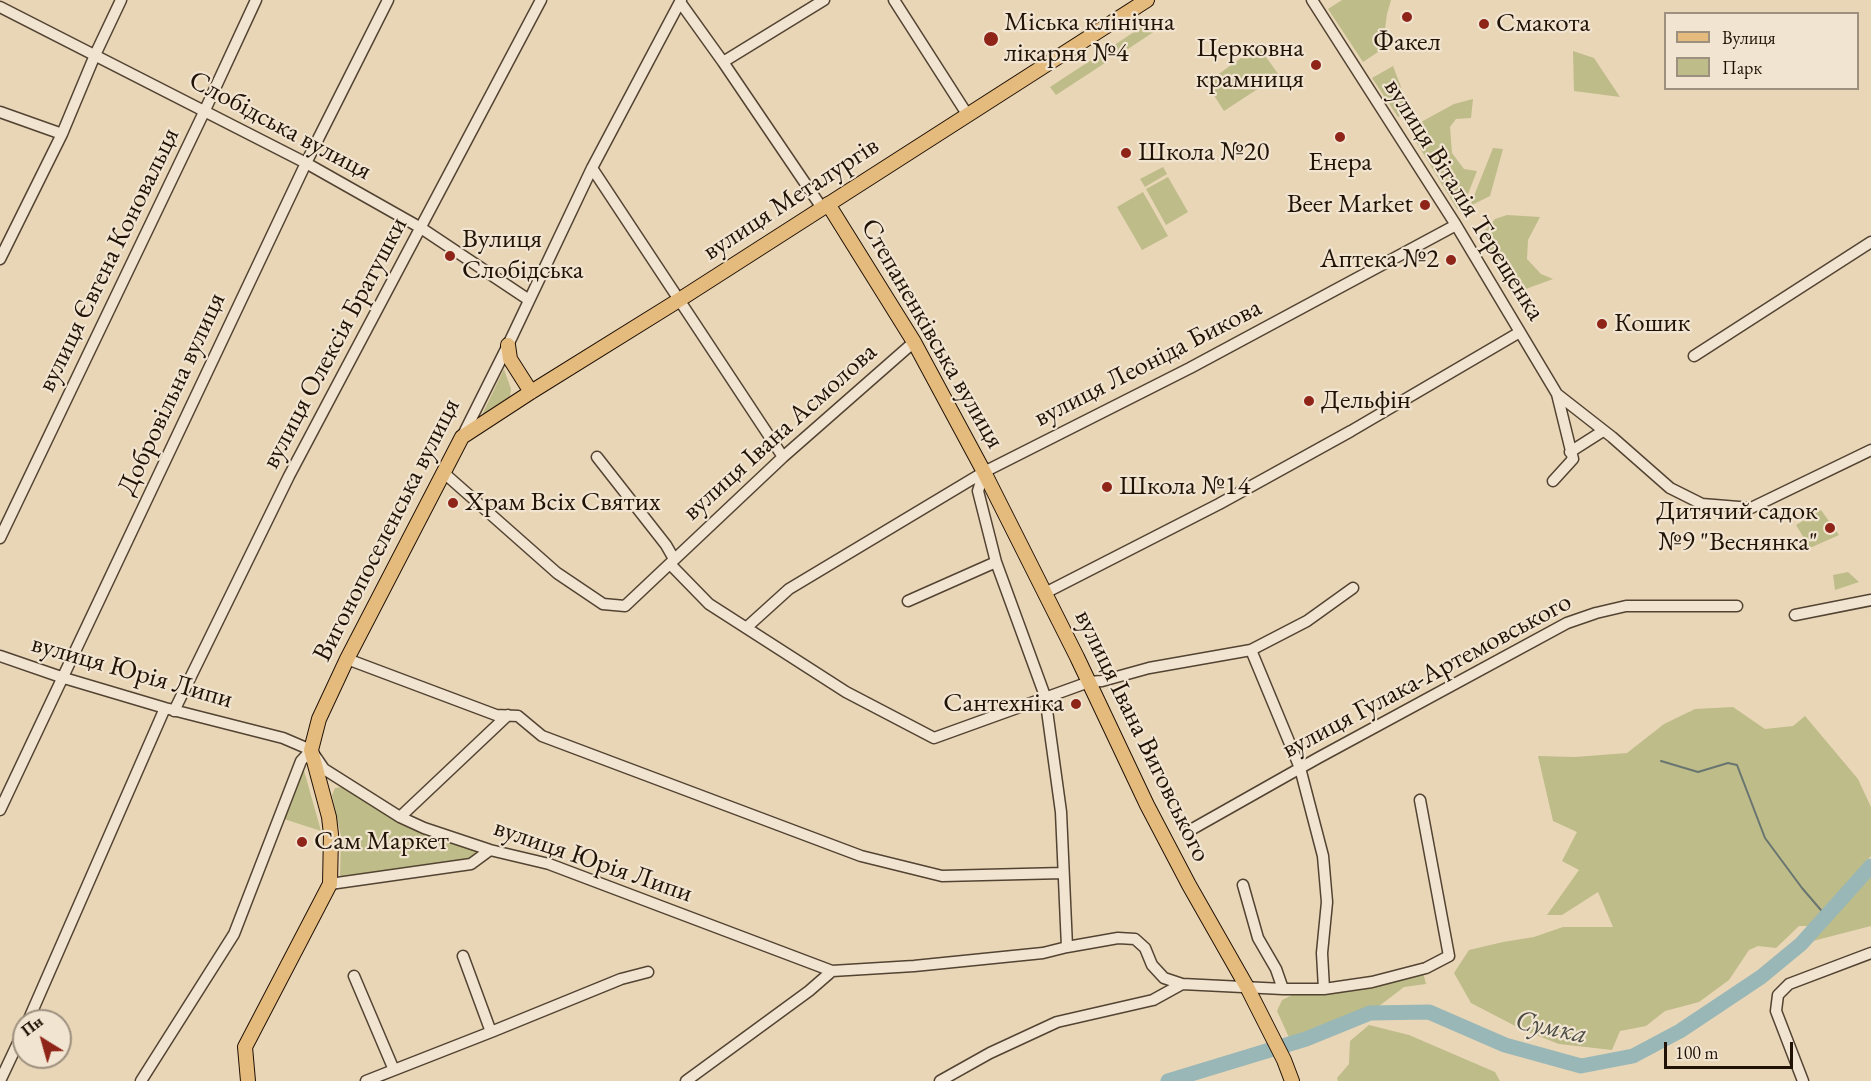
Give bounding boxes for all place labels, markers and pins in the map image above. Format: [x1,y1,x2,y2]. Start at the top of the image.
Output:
place label: Міська клінічна лікарня №4 [1004,7,1175,70]
place label: Смакота [1496,8,1590,40]
marker: Факел [1400,10,1414,24]
marker: Смакота [1477,17,1491,31]
place label: Факел [1373,27,1441,59]
marker: Міська клінічна лікарня №4 [982,30,1000,48]
place label: Церковна крамниця [1196,33,1304,96]
marker: Церковна крамниця [1309,58,1323,72]
marker: Енера [1333,130,1347,144]
place label: Школа №20 [1138,137,1269,169]
marker: Школа №20 [1119,146,1133,160]
place label: Енера [1308,147,1372,179]
place label: Beer Market [1287,189,1413,221]
marker: Beer Market [1418,198,1432,212]
place label: Вулиця Слобідська [462,224,584,287]
place label: Аптека №2 [1320,244,1439,276]
marker: Вулиця Слобідська [443,249,457,263]
marker: Аптека №2 [1444,253,1458,267]
place label: Кошик [1614,308,1691,340]
marker: Кошик [1595,317,1609,331]
place label: Дельфін [1321,385,1411,417]
marker: Дельфін [1302,394,1316,408]
place label: Школа №14 [1119,471,1250,503]
marker: Школа №14 [1100,480,1114,494]
place label: Храм Всіх Святих [465,487,661,519]
marker: Храм Всіх Святих [446,496,460,510]
place label: Дитячий садок №9 "Веснянка" [1656,496,1818,559]
marker: Дитячий садок №9 "Веснянка" [1823,521,1837,535]
place label: Сантехніка [943,688,1064,720]
marker: Сантехніка [1069,697,1083,711]
place label: Сам Маркет [314,826,449,858]
marker: Сам Маркет [295,835,309,849]

